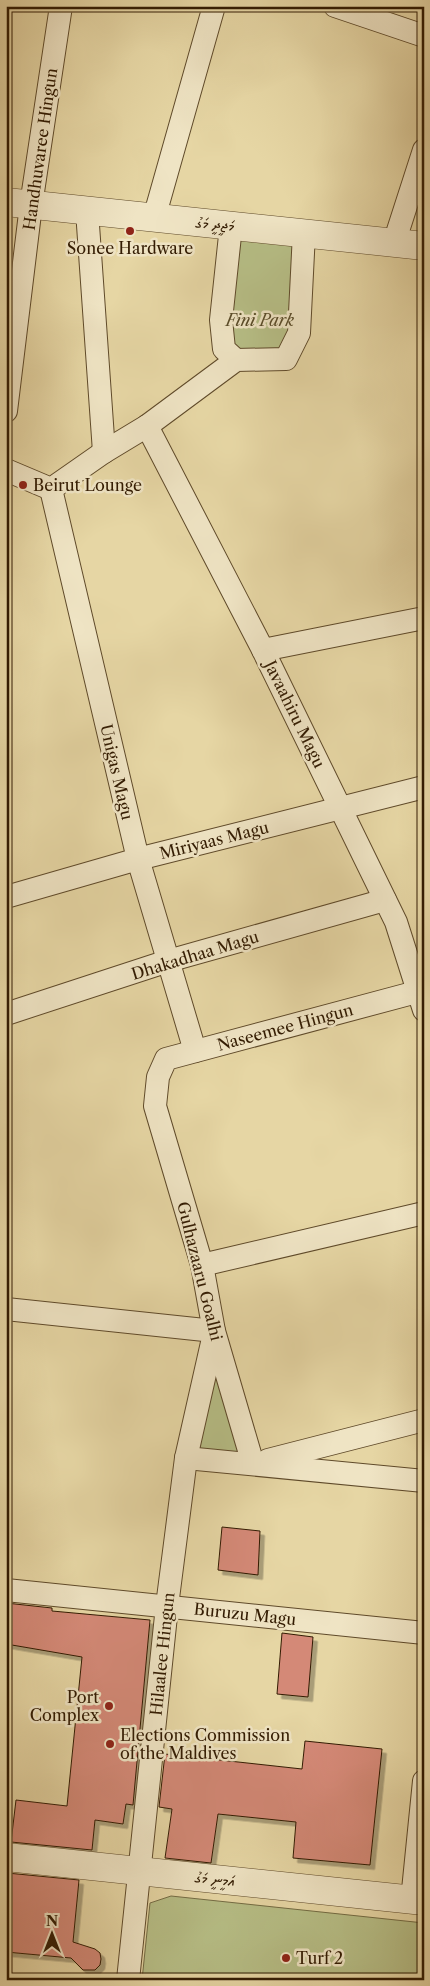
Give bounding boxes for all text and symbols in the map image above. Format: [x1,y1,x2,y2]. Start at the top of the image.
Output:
street label: Handhuvaree Hingun [19,67,61,231]
street label: މަޖީދީ މަގު [193,212,236,237]
marker: Sonee Hardware [124,225,136,237]
place label: Sonee Hardware [67,238,193,258]
park label: Fini Park [224,310,295,330]
place label: Beirut Lounge [33,475,142,495]
marker: Beirut Lounge [17,479,29,491]
street label: Javaahiru Magu [259,654,330,771]
street label: Unigas Magu [96,722,138,822]
street label: Miriyaas Magu [157,817,271,863]
street label: Dhakadhaa Magu [129,926,261,984]
street label: Naseemee Hingun [215,999,355,1055]
street label: Gulhazaaru Goalhi [173,1199,227,1343]
street label: Hilaalee Hingun [146,1591,178,1717]
street label: Buruzu Magu [193,1599,297,1629]
place label: Port Complex [30,1687,100,1725]
marker: Port Complex [103,1700,115,1712]
place label: Elections Commission of the Maldives [120,1725,290,1763]
marker: Elections Commission of the Maldives [104,1738,116,1750]
street label: އަމީނީ މަގު [193,1867,236,1892]
north arrow [28,1908,78,1958]
text: N [46,1912,58,1930]
place label: Turf 2 [296,1948,343,1968]
marker: Turf 2 [280,1952,292,1964]

